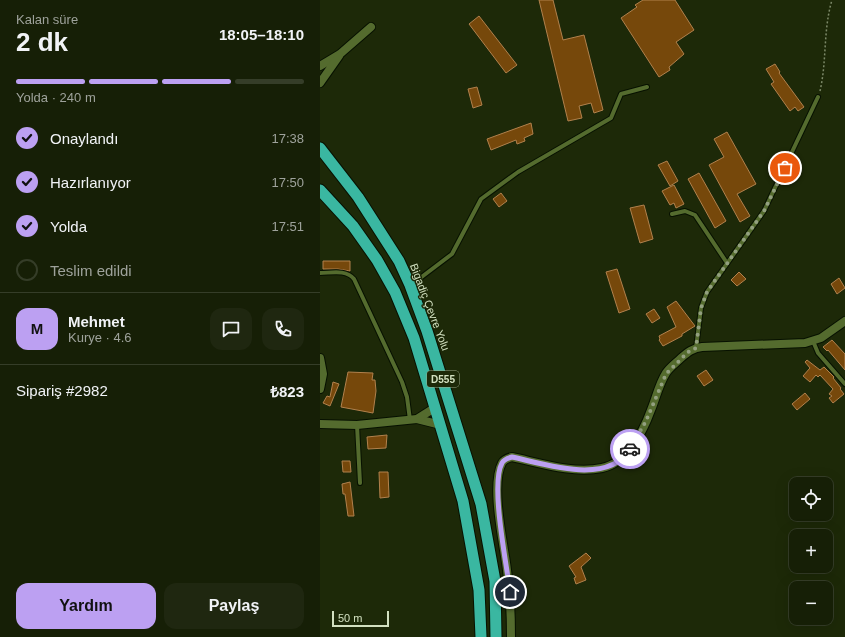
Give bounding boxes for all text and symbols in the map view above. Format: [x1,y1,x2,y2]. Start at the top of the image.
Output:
text: Kalan süre [16,12,78,27]
text: 18:05–18:10 [219,26,304,43]
text: 2 dk [16,27,68,57]
text: Yolda · 240 m [16,90,96,105]
icon: check [16,127,38,149]
text: Onaylandı [50,130,118,147]
text: 17:38 [271,131,304,146]
pin [768,151,802,185]
icon: bag [774,157,796,179]
icon: check [16,171,38,193]
text: Hazırlanıyor [50,174,131,191]
text: 17:50 [271,175,304,190]
icon: check [16,215,38,237]
text: Yolda [50,218,87,235]
text: 17:51 [271,219,304,234]
text: Teslim edildi [50,262,132,279]
street label: Bigadiç Çevre Yolu [408,262,452,352]
button: chat [210,308,252,350]
button: phone [262,308,304,350]
text: Mehmet [68,313,125,330]
text: M [31,320,43,337]
text: Kurye · 4.6 [68,330,132,345]
road number: D555 [427,371,459,387]
text: Sipariş #2982 [16,382,108,399]
text: ₺823 [270,383,304,400]
courier [610,429,650,469]
icon: car [619,438,641,460]
map controls [789,477,833,625]
button: locate [789,477,833,521]
button: + [789,529,833,573]
pin [493,575,527,609]
icon: home [499,581,521,603]
button: − [789,581,833,625]
button: Yardım [16,583,156,629]
button: Paylaş [164,583,304,629]
scale bar [332,609,389,628]
text: 50 m [338,612,362,624]

